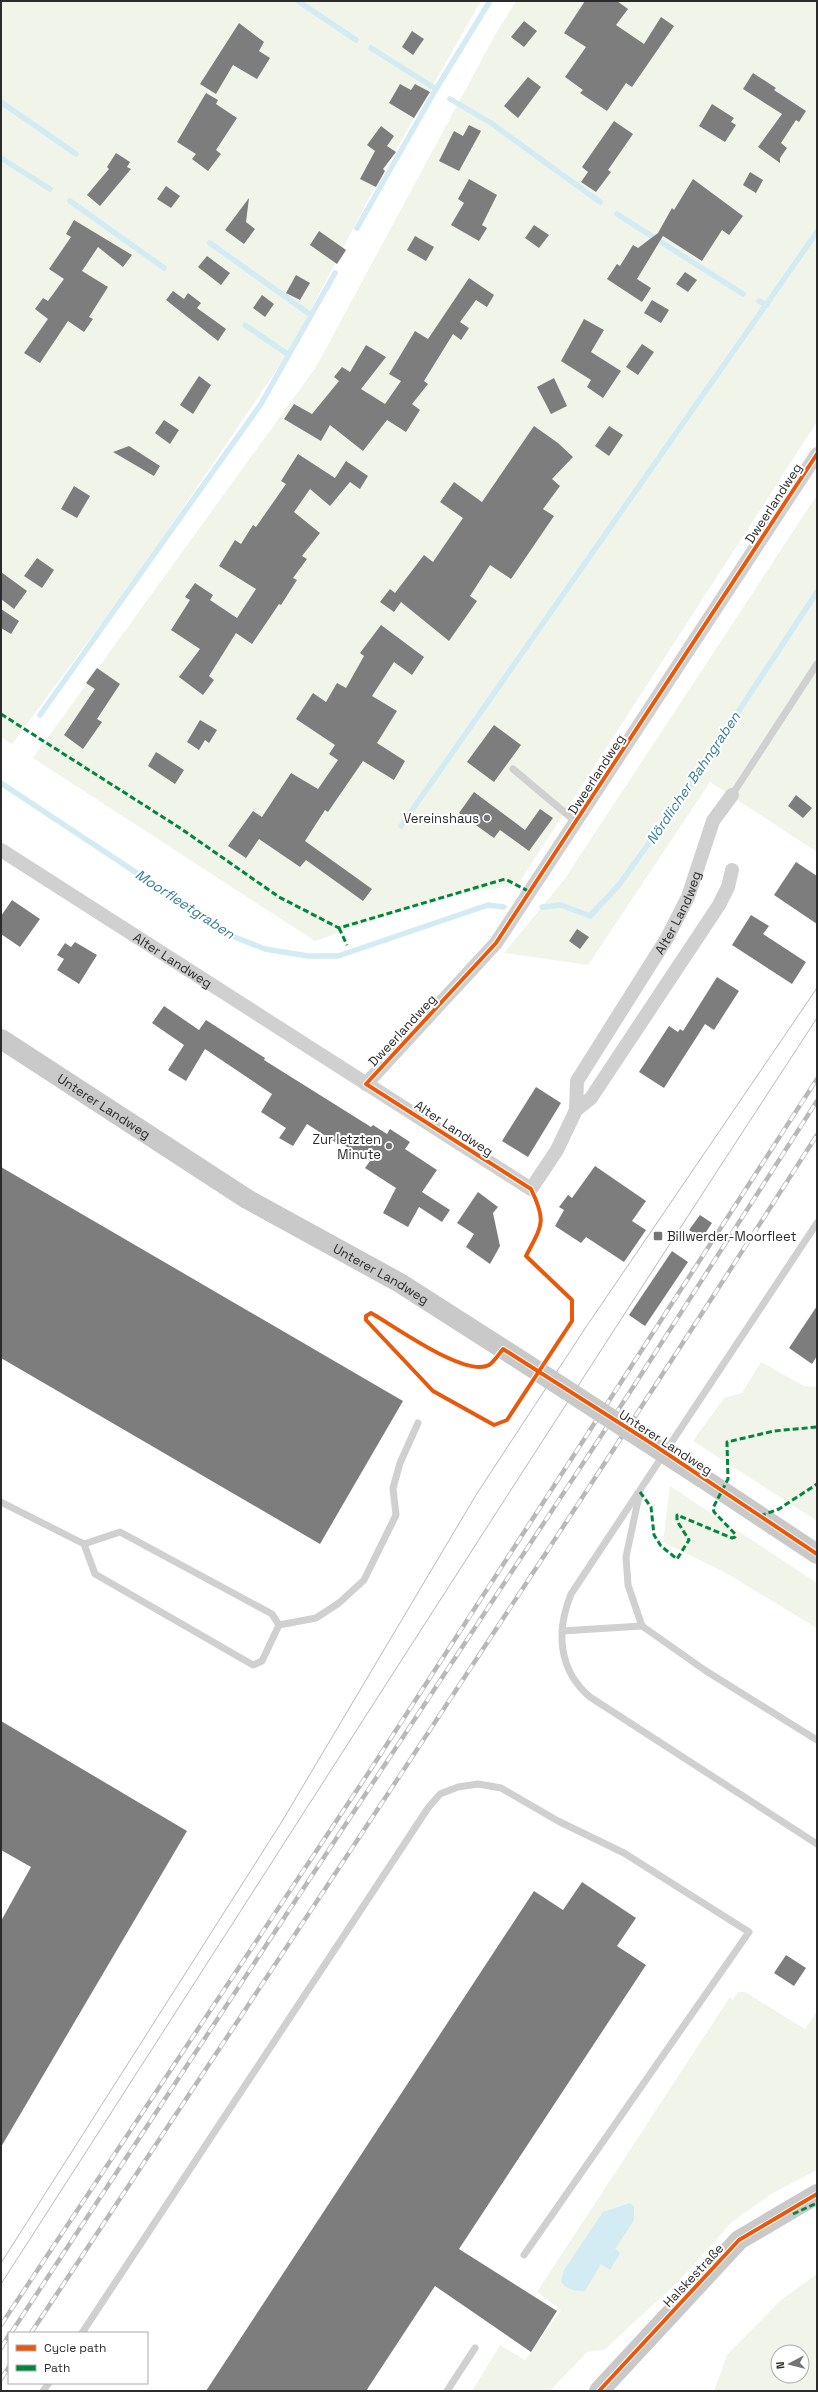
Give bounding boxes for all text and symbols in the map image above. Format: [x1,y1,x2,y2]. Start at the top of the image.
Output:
street label: Dweerlandweg [741,460,806,547]
water label: Nördlicher Bahngraben [642,708,744,847]
street label: Dweerlandweg [564,731,629,818]
place label: Vereinshaus [403,810,479,827]
marker: Vereinshaus [482,813,492,823]
water label: Moorfleetgraben [132,865,238,943]
street label: Alter Landweg [651,869,705,958]
street label: Alter Landweg [130,929,215,992]
street label: Dweerlandweg [365,991,440,1070]
street label: Unterer Landweg [54,1070,154,1143]
street label: Alter Landweg [411,1097,496,1160]
place label: Zur letzten Minute [313,1131,381,1163]
marker: Zur letzten Minute [384,1141,394,1151]
place label: Billwerder-Moorfleet [667,1228,796,1245]
marker: Billwerder-Moorfleet [652,1230,664,1242]
street label: Unterer Landweg [330,1240,432,1308]
street label: Unterer Landweg [616,1406,716,1479]
street label: Halskestraße [659,2240,727,2311]
legend [8,2332,148,2384]
text: Cycle path [44,2340,106,2356]
north arrow [770,2344,810,2384]
text: Path [44,2360,70,2376]
text: N [773,2361,787,2370]

